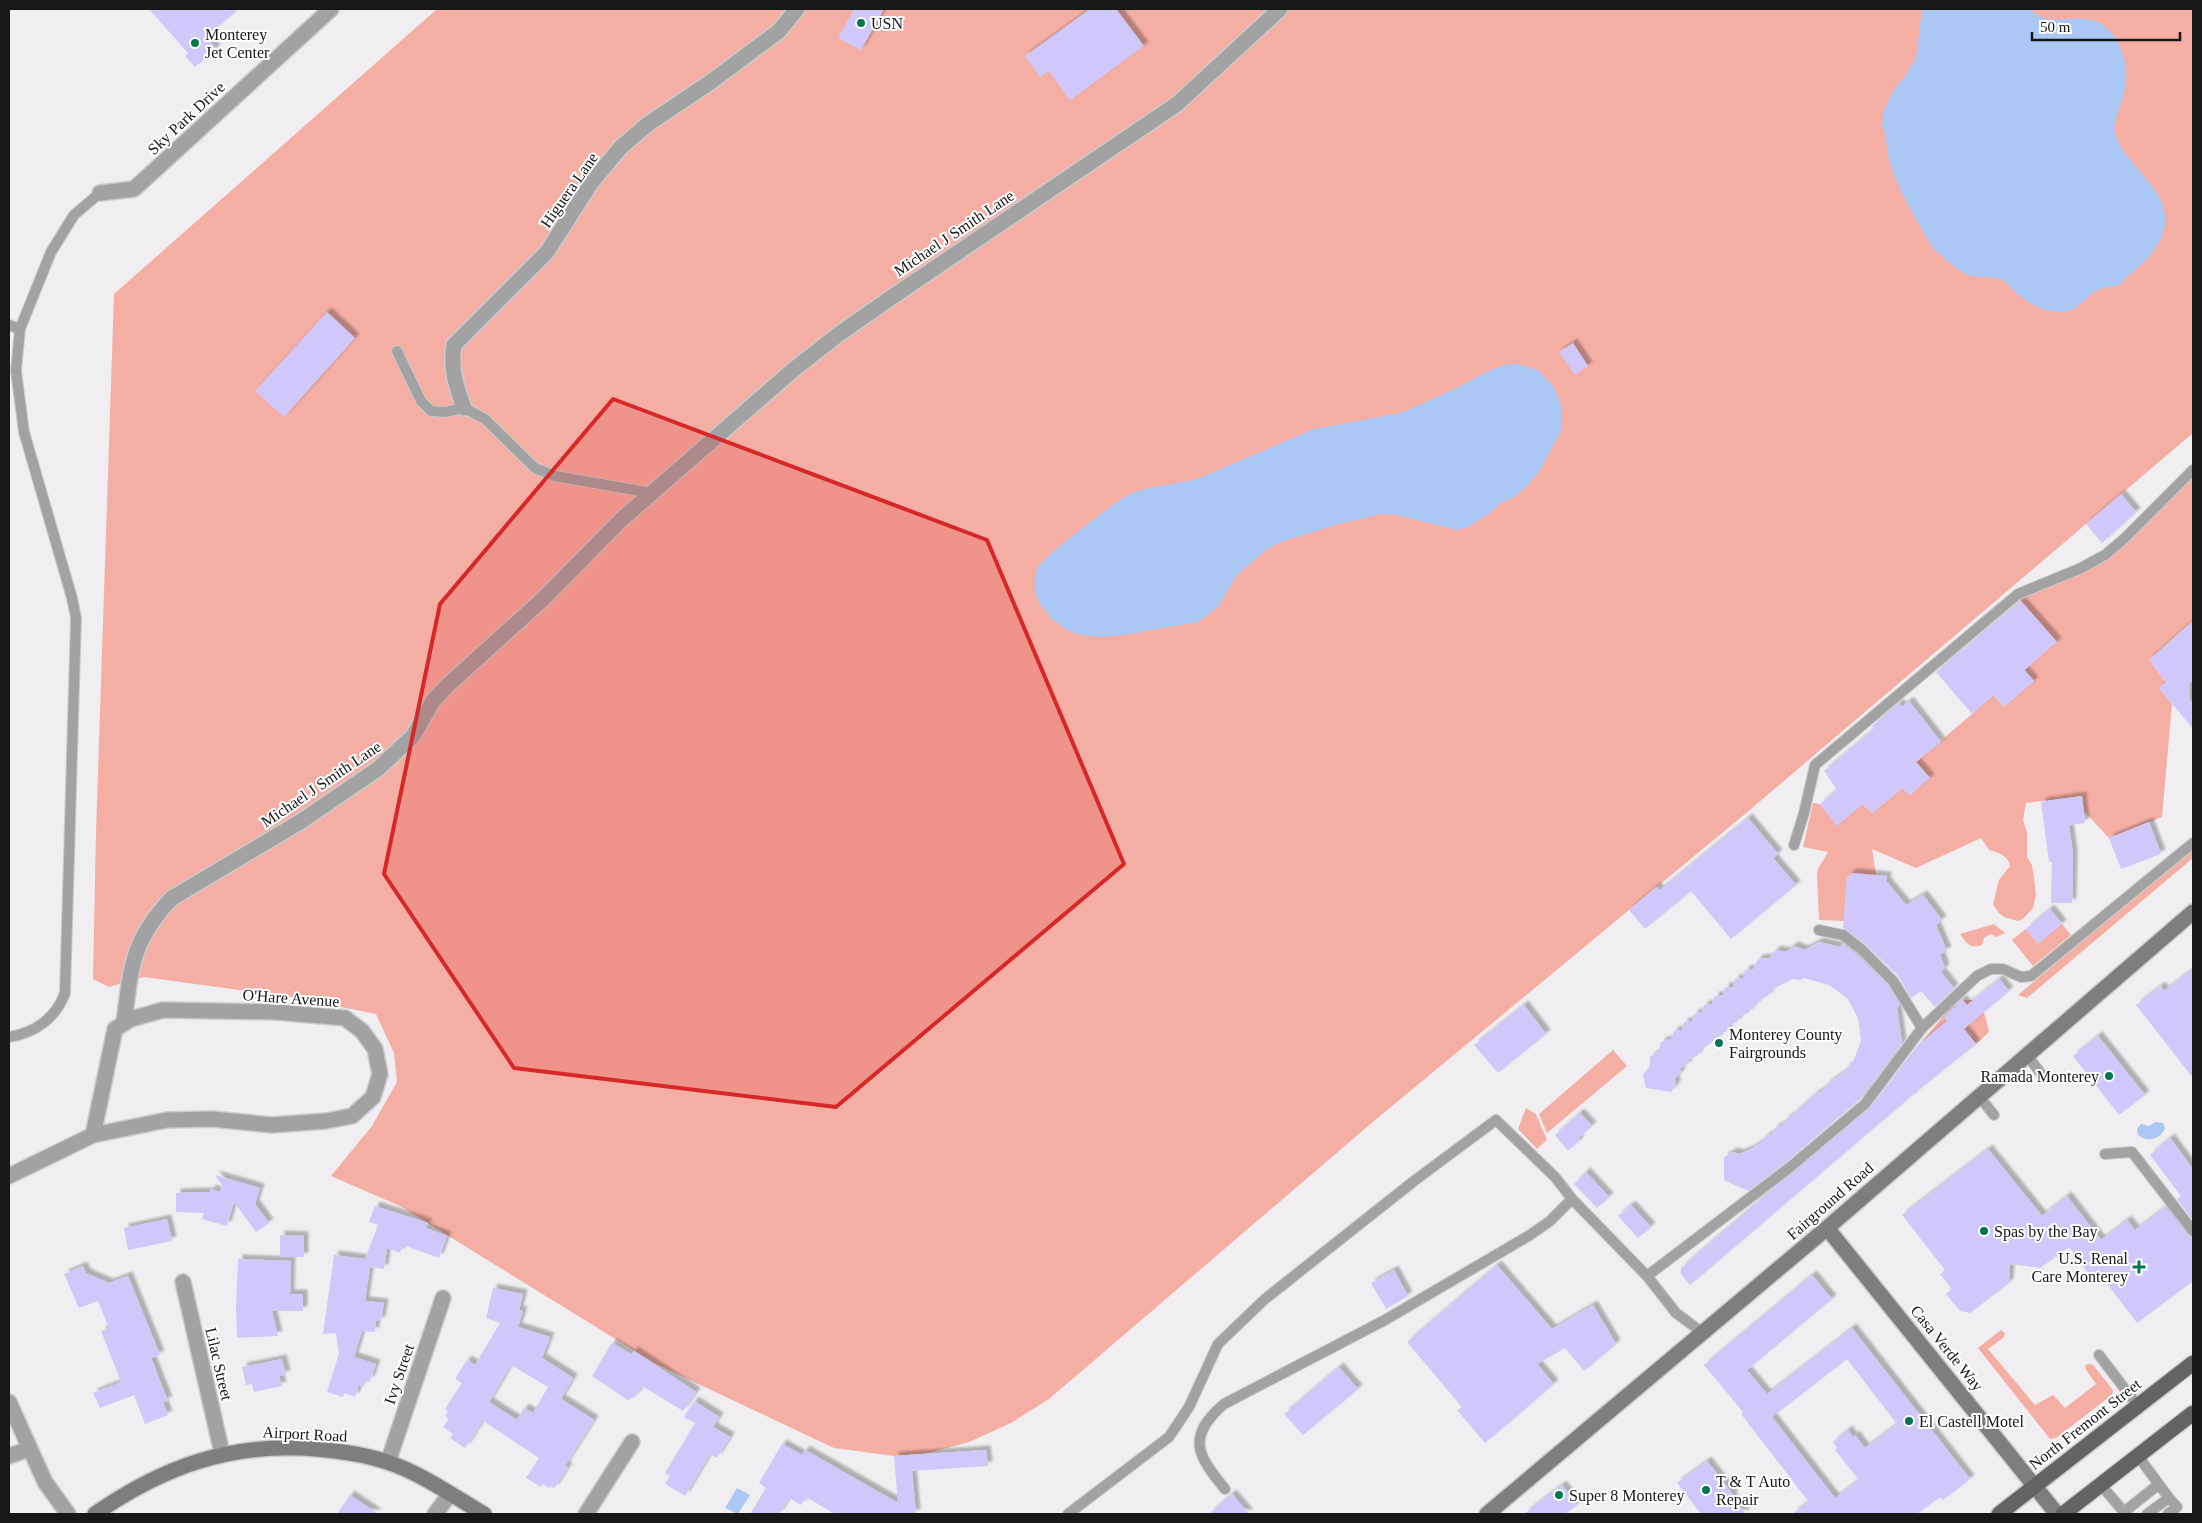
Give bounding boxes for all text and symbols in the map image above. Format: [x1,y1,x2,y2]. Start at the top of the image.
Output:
scale bar [2032,10,2180,42]
place label: USN [871,15,903,32]
marker: USN [855,17,867,29]
text: 50 m [2040,19,2071,35]
place label: Monterey Jet Center [205,26,270,61]
marker: Monterey Jet Center [189,37,201,49]
street label: Sky Park Drive [144,78,229,159]
street label: Higuera Lane [537,149,602,231]
street label: Michael J Smith Lane [891,187,1017,279]
street label: Michael J Smith Lane [258,738,384,830]
street label: O'Hare Avenue [242,986,340,1010]
place label: Monterey County Fairgrounds [1729,1026,1842,1062]
marker: Monterey County Fairgrounds [1713,1037,1725,1049]
place label: Ramada Monterey [1980,1068,2099,1086]
marker: Ramada Monterey [2103,1070,2115,1082]
street label: Fairground Road [1783,1159,1877,1244]
place label: Spas by the Bay [1994,1223,2098,1241]
marker: Spas by the Bay [1978,1225,1990,1237]
place label: U.S. Renal Care Monterey [2032,1250,2129,1286]
marker: U.S. Renal Care Monterey [2132,1260,2146,1274]
street label: Casa Verde Way [1907,1302,1987,1395]
street label: Lilac Street [202,1326,236,1403]
street label: Ivy Street [381,1341,418,1407]
street label: North Fremont Street [2026,1375,2145,1473]
place label: El Castell Motel [1919,1413,2024,1430]
marker: El Castell Motel [1903,1415,1915,1427]
street label: Airport Road [262,1423,348,1446]
place label: T & T Auto Repair [1716,1473,1790,1509]
marker: T & T Auto Repair [1700,1484,1712,1496]
place label: Super 8 Monterey [1569,1487,1685,1505]
marker: Super 8 Monterey [1553,1489,1565,1501]

